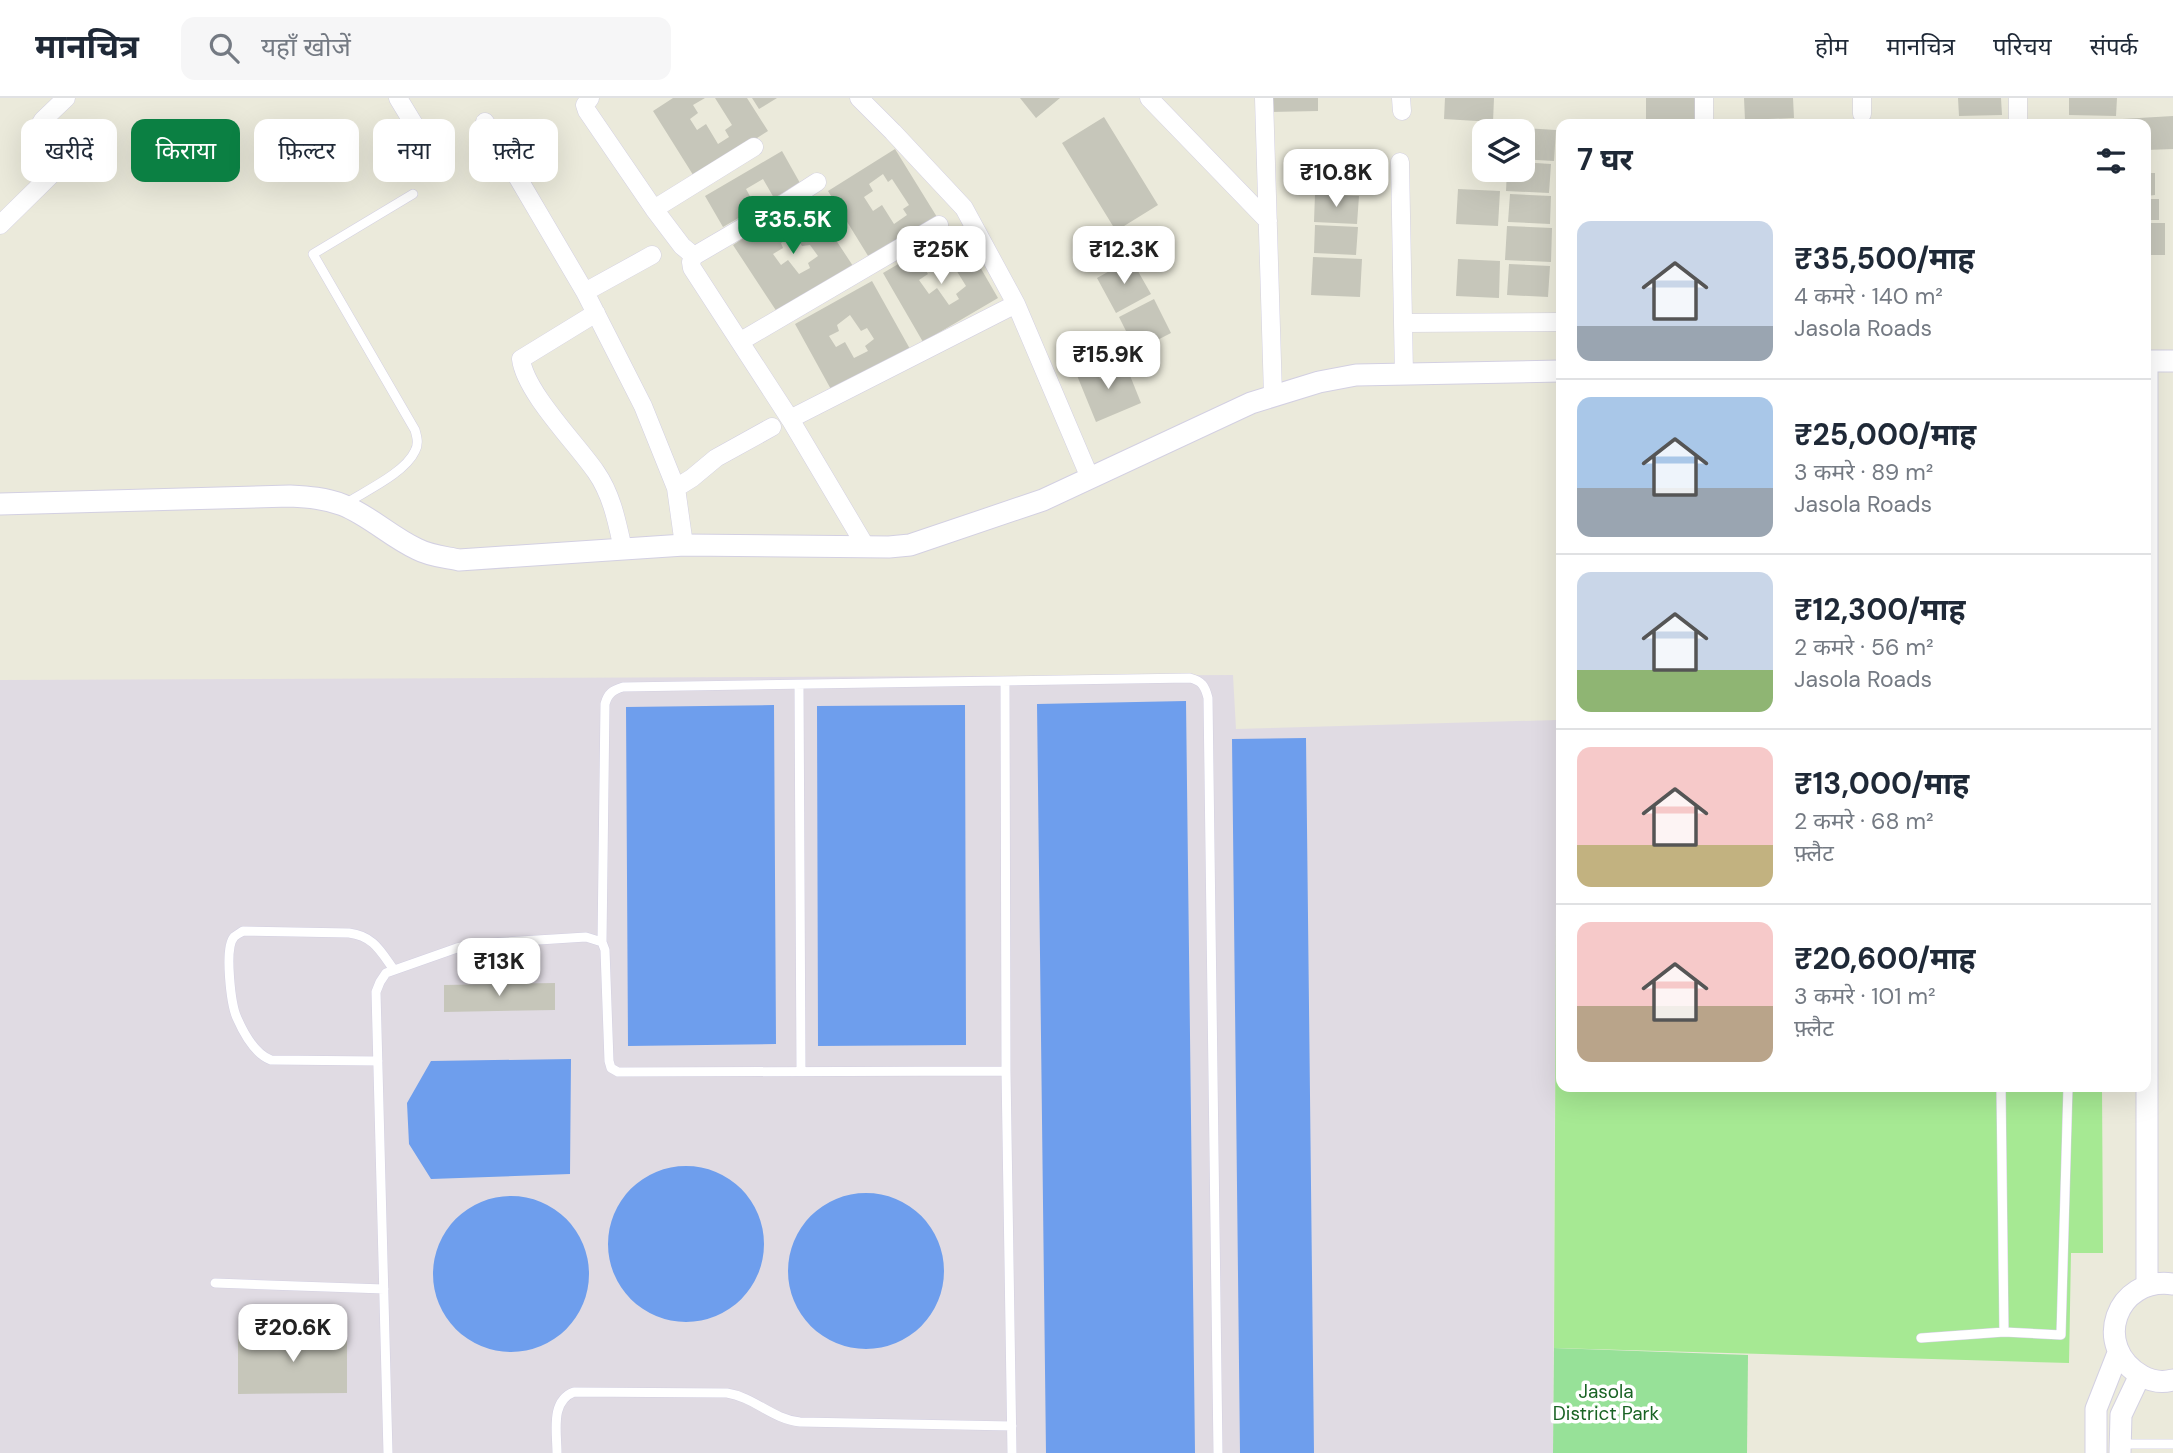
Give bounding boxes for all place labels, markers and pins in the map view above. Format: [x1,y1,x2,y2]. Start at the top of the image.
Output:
pin: ₹10.8K [1279,150,1393,209]
pin: ₹35.5K [736,197,850,256]
pin: ₹25K [900,226,982,286]
pin: ₹12.3K [1067,226,1181,286]
pin: ₹15.9K [1051,331,1165,391]
pin: ₹13K [458,939,540,998]
pin: ₹20.6K [236,1304,350,1364]

